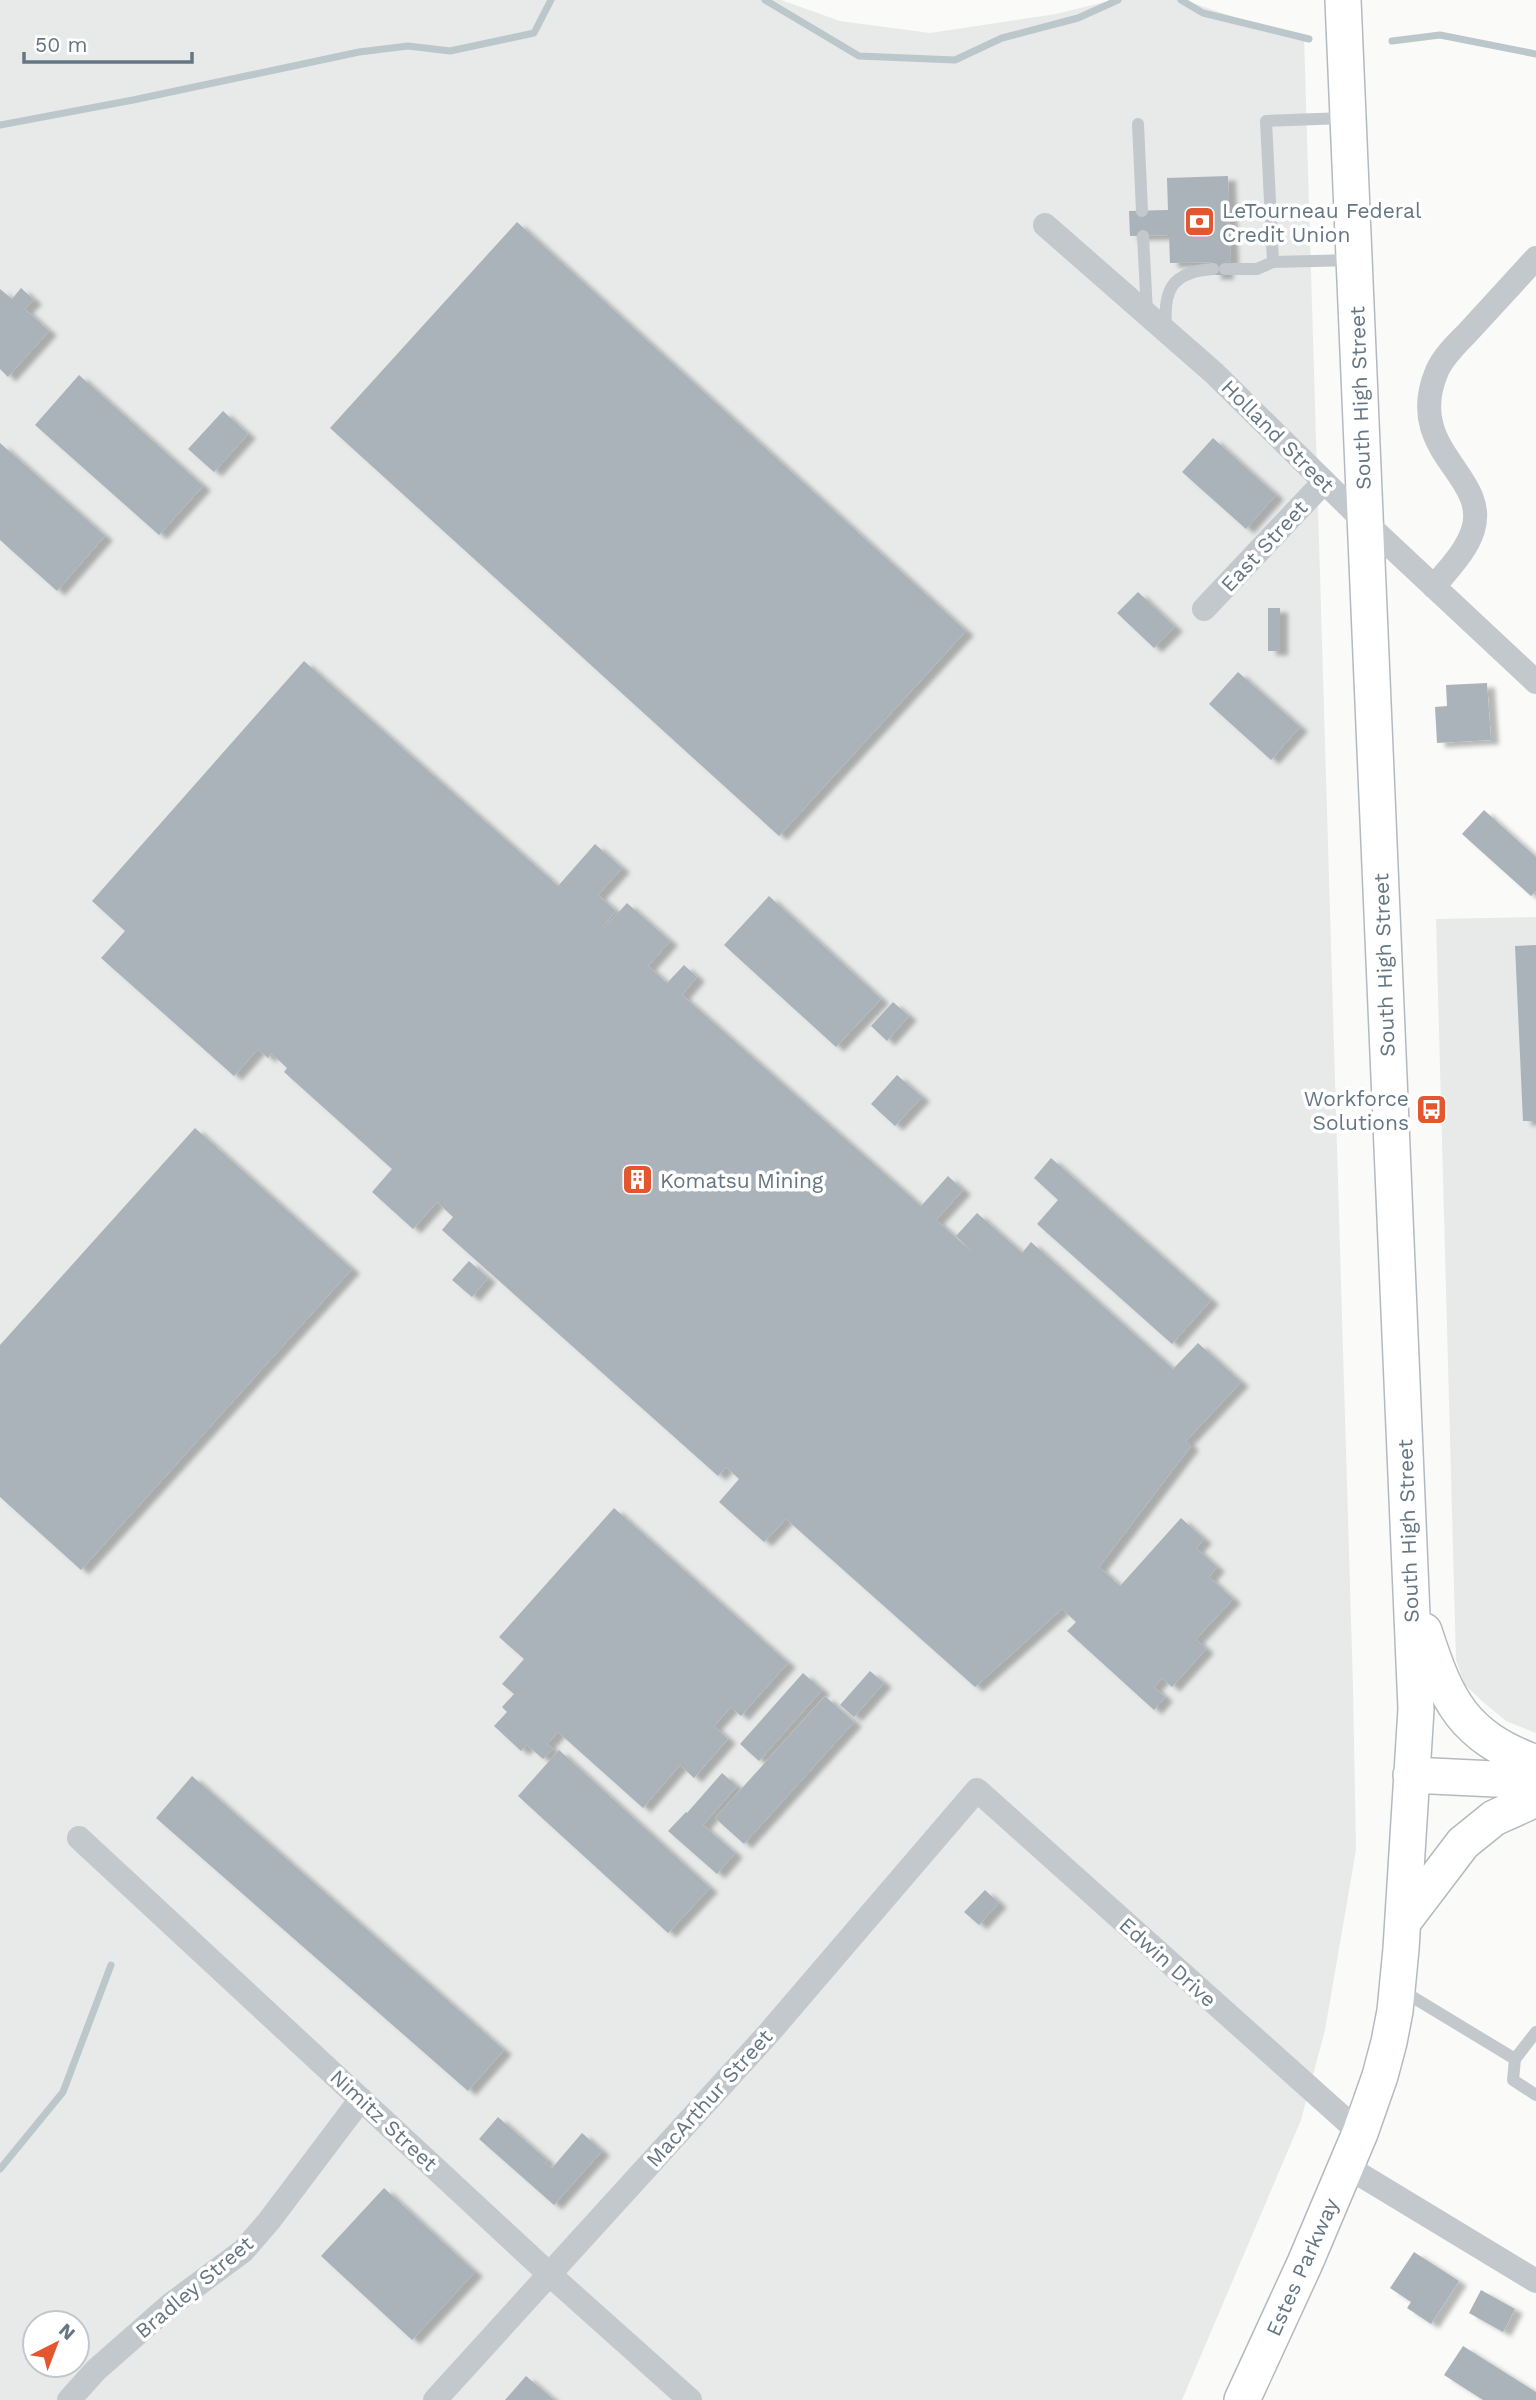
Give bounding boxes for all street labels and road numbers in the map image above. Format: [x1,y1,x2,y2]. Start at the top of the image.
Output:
street label: South High Street [1344,306,1376,490]
street label: Holland Street [1216,374,1340,498]
street label: East Street [1215,495,1313,597]
street label: South High Street [1368,873,1400,1057]
street label: South High Street [1392,1439,1424,1623]
street label: Edwin Drive [1114,1912,1222,2012]
street label: MacArthur Street [641,2024,777,2172]
street label: Nimitz Street [325,2064,443,2176]
street label: Estes Parkway [1260,2194,1344,2340]
street label: Bradley Street [130,2230,258,2343]

